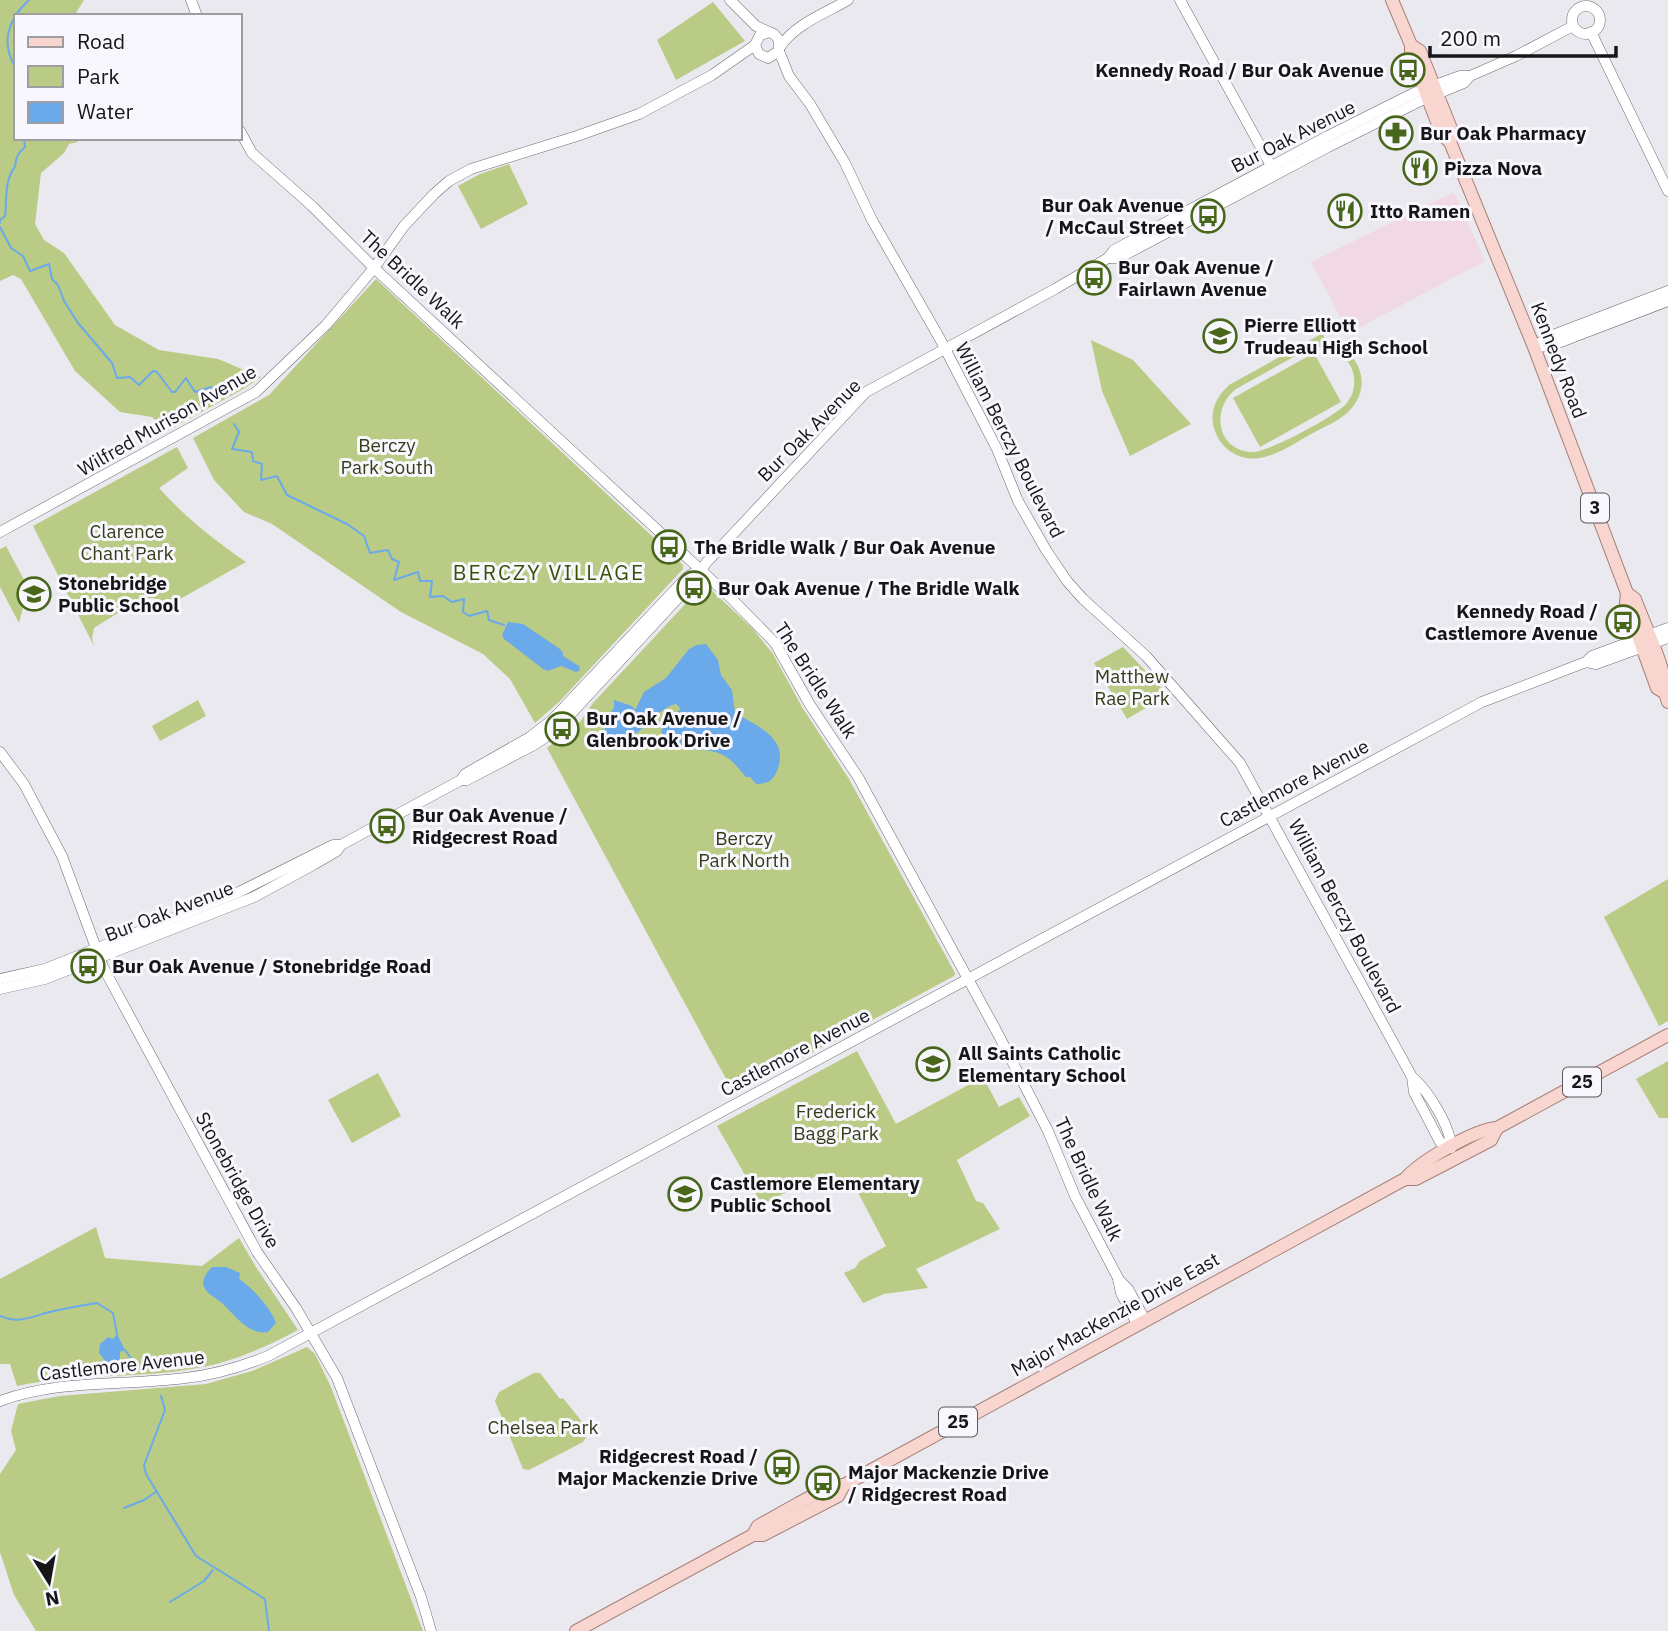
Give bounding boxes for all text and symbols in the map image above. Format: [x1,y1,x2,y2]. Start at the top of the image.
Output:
legend [14,14,242,140]
scale bar [1430,14,1616,58]
text: 200 m [1440,24,1501,52]
text: Road [77,27,125,55]
bus stop icon: Kennedy Road / Bur Oak Avenue [1389,51,1427,89]
place label: Kennedy Road / Bur Oak Avenue [1095,58,1384,82]
text: Park [77,62,120,90]
street label: Bur Oak Avenue [1227,94,1359,178]
text: Water [77,97,134,125]
pharmacy icon: Bur Oak Pharmacy [1377,114,1415,152]
place label: Bur Oak Pharmacy [1420,121,1587,145]
restaurant icon: Pizza Nova [1401,149,1439,187]
place label: Pizza Nova [1444,156,1542,180]
restaurant icon: Itto Ramen [1326,192,1364,230]
place label: Bur Oak Avenue / McCaul Street [1041,193,1184,239]
bus stop icon: Bur Oak Avenue / McCaul Street [1189,197,1227,235]
place label: Itto Ramen [1370,199,1470,223]
street label: The Bridle Walk [356,225,470,333]
place label: Bur Oak Avenue / Fairlawn Avenue [1118,255,1274,301]
bus stop icon: Bur Oak Avenue / Fairlawn Avenue [1075,259,1113,297]
street label: Kennedy Road [1526,298,1592,422]
place label: Pierre Elliott Trudeau High School [1244,313,1428,359]
school or university icon: Pierre Elliott Trudeau High School [1201,317,1239,355]
street label: William Berczy Boulevard [950,338,1070,542]
street label: Wilfred Murison Avenue [73,359,261,481]
street label: Bur Oak Avenue [752,373,866,487]
park label: Berczy Park South [341,433,433,479]
road number: 3 [1581,494,1609,522]
park label: Clarence Chant Park [80,519,174,565]
bus stop icon: The Bridle Walk / Bur Oak Avenue [650,528,688,566]
place label: The Bridle Walk / Bur Oak Avenue [694,535,996,559]
district label: BERCZY VILLAGE [453,558,645,586]
bus stop icon: Bur Oak Avenue / The Bridle Walk [675,569,713,607]
place label: Stonebridge Public School [58,571,179,617]
school or university icon: Stonebridge Public School [15,575,53,613]
place label: Bur Oak Avenue / The Bridle Walk [718,576,1020,600]
place label: Kennedy Road / Castlemore Avenue [1425,599,1598,645]
bus stop icon: Kennedy Road / Castlemore Avenue [1604,603,1642,641]
street label: The Bridle Walk [769,617,863,743]
park label: Matthew Rae Park [1094,664,1170,710]
place label: Bur Oak Avenue / Glenbrook Drive [586,706,742,752]
bus stop icon: Bur Oak Avenue / Glenbrook Drive [543,710,581,748]
street label: Castlemore Avenue [1215,733,1373,833]
place label: Bur Oak Avenue / Ridgecrest Road [412,803,568,849]
bus stop icon: Bur Oak Avenue / Ridgecrest Road [368,807,406,845]
street label: William Berczy Boulevard [1284,815,1406,1017]
park label: Berczy Park North [698,826,790,872]
street label: Bur Oak Avenue [101,875,237,947]
bus stop icon: Bur Oak Avenue / Stonebridge Road [69,947,107,985]
place label: Bur Oak Avenue / Stonebridge Road [112,954,431,978]
street label: Castlemore Avenue [716,1002,874,1102]
place label: All Saints Catholic Elementary School [958,1041,1126,1087]
school or university icon: All Saints Catholic Elementary School [914,1045,952,1083]
road number: 25 [1563,1068,1601,1097]
park label: Frederick Bagg Park [793,1099,879,1145]
street label: Stonebridge Drive [191,1108,285,1252]
street label: The Bridle Walk [1050,1113,1128,1245]
place label: Castlemore Elementary Public School [710,1171,921,1217]
school or university icon: Castlemore Elementary Public School [666,1175,704,1213]
street label: Major MacKenzie Drive East [1007,1247,1223,1381]
street label: Castlemore Avenue [38,1344,206,1386]
road number: 25 [939,1408,977,1436]
park label: Chelsea Park [488,1415,598,1439]
place label: Ridgecrest Road / Major Mackenzie Drive [557,1444,758,1490]
bus stop icon: Ridgecrest Road / Major Mackenzie Drive [763,1448,801,1486]
place label: Major Mackenzie Drive / Ridgecrest Road [848,1460,1049,1506]
bus stop icon: Major Mackenzie Drive / Ridgecrest Road [804,1464,842,1502]
north arrow [14,1547,84,1617]
text: N [43,1586,61,1612]

